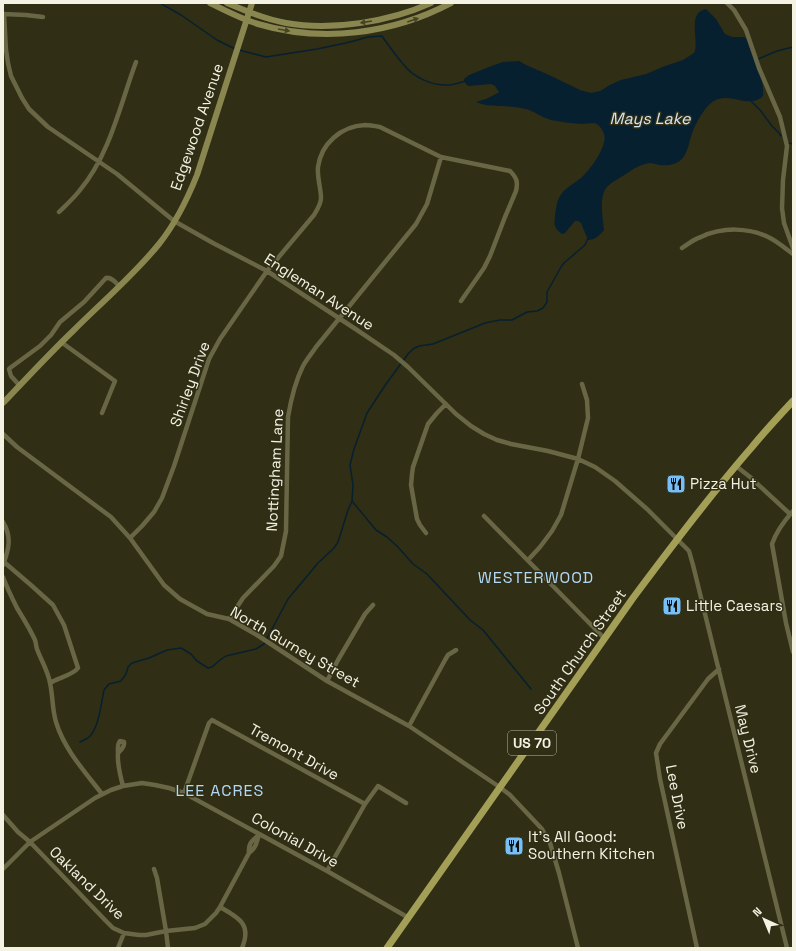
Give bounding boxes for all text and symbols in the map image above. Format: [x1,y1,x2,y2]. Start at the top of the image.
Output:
one-way arrow [407,17,419,23]
one-way arrow [360,19,373,25]
one-way arrow [278,27,291,33]
street label: Edgewood Avenue [166,61,227,193]
water label: Mays Lake [610,108,691,129]
street label: Engleman Avenue [261,249,378,334]
street label: Shirley Drive [165,339,214,429]
street label: Nottingham Lane [262,408,287,532]
restaurant icon: Pizza Hut [665,473,687,495]
place label: Pizza Hut [690,474,757,493]
district label: WESTERWOOD [478,567,594,588]
street label: South Church Street [529,585,630,718]
restaurant icon: Little Caesars [661,595,683,617]
place label: Little Caesars [686,596,783,615]
street label: North Gurney Street [227,602,364,691]
street label: May Drive [731,702,766,775]
street label: Tremont Drive [246,719,343,784]
road number: US 70 [508,731,556,755]
street label: Lee Drive [662,763,693,831]
district label: LEE ACRES [176,780,264,801]
street label: Colonial Drive [248,808,342,871]
place label: It's All Good: Southern Kitchen [528,827,655,863]
restaurant icon: It's All Good: Southern Kitchen [503,835,525,857]
street label: Oakland Drive [46,842,129,923]
north arrow [744,899,784,939]
text: N [750,904,765,919]

